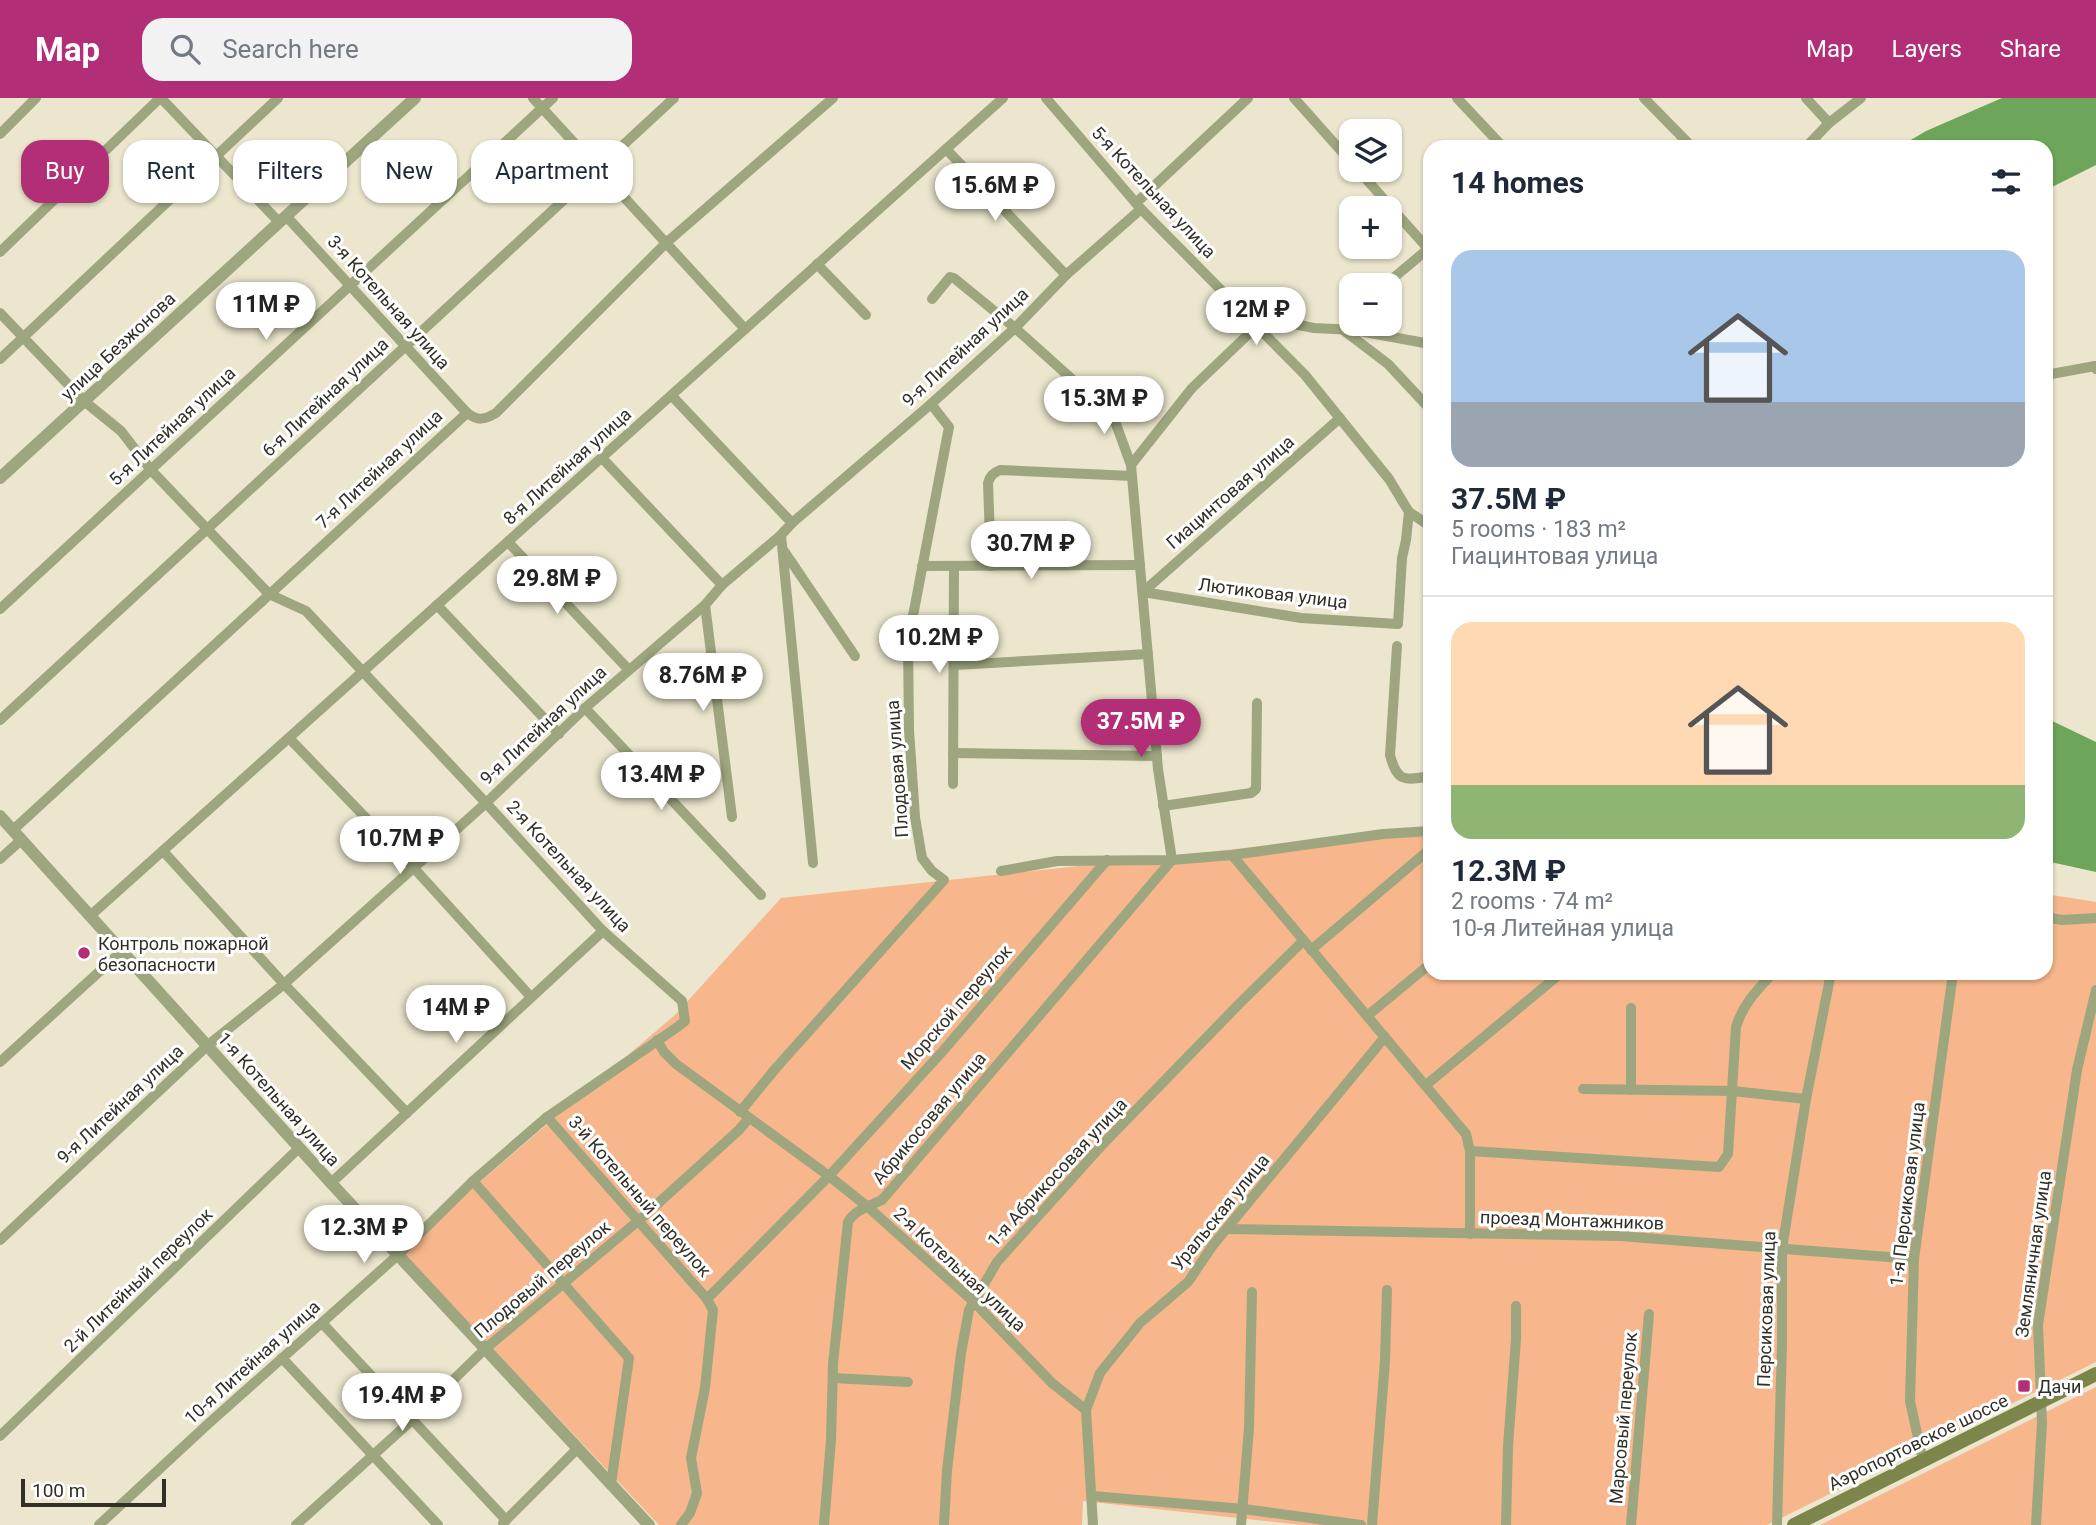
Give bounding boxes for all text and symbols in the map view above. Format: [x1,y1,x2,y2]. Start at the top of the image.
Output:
search box [142,18,632,81]
text: Map [35,30,100,69]
icon: search [166,30,204,68]
text: Search here [222,34,359,64]
text: Map [1806,35,1854,63]
text: Layers [1892,35,1962,63]
text: Share [2000,35,2061,63]
map controls [1339,119,1402,336]
button: layers [1339,119,1402,182]
street label: 5-я Котельная улица [1088,122,1220,262]
chip: Buy [21,140,109,203]
chip: Rent [123,140,219,203]
chip: Filters [233,140,347,203]
chip: New [361,140,457,203]
chip: Apartment [471,140,633,203]
icon: filters [1987,163,2025,201]
pin: 15.6M ₽ [930,164,1060,223]
text: 14 homes [1451,165,1584,200]
text: 15.6M ₽ [951,172,1039,199]
button: + [1339,196,1402,259]
street label: 3-я Котельная улица [324,231,454,373]
button: − [1339,273,1402,336]
pin: 11M ₽ [217,282,315,342]
street label: 9-я Литейная улица [898,283,1032,411]
street label: улица Безжонова [57,288,179,404]
pin: 12M ₽ [1207,288,1305,347]
text: 11M ₽ [232,291,300,318]
icon: home [1675,295,1801,421]
text: 12M ₽ [1222,296,1290,323]
street label: 6-я Литейная улица [258,333,392,461]
street label: 5-я Литейная улица [105,362,239,490]
pin: 15.3M ₽ [1039,376,1169,436]
text: 15.3M ₽ [1060,385,1148,412]
street label: 8-я Литейная улица [499,403,635,529]
street label: 7-я Литейная улица [312,405,446,533]
street label: Гиацинтовая улица [1162,431,1298,553]
text: 37.5M ₽ [1451,481,1566,516]
text: 5 rooms · 183 m² [1451,516,1626,543]
pin: 30.7M ₽ [966,522,1096,581]
text: 30.7M ₽ [987,530,1075,557]
text: Гиацинтовая улица [1451,543,1658,570]
pin: 29.8M ₽ [492,556,622,616]
text: 29.8M ₽ [513,565,601,592]
street label: Лютиковая улица [1197,573,1349,613]
pin: 10.2M ₽ [874,616,1004,675]
text: 10.2M ₽ [895,624,983,651]
pin: 8.76M ₽ [638,654,768,713]
street label: 9-я Литейная улица [476,661,610,789]
text: 8.76M ₽ [659,662,747,689]
icon: home [1675,667,1801,793]
street label: Плодовая улица [882,700,912,838]
pin: 37.5M ₽ [1076,700,1206,759]
text: 37.5M ₽ [1097,708,1185,735]
pin: 13.4M ₽ [596,752,726,812]
text: 13.4M ₽ [617,761,705,788]
street label: 2-я Котельная улица [503,796,635,936]
pin: 10.7M ₽ [335,816,465,876]
text: 10.7M ₽ [356,825,444,852]
text: 12.3M ₽ [1451,853,1566,888]
text: 2 rooms · 74 m² [1451,888,1613,915]
text: 10-я Литейная улица [1451,915,1674,942]
place label: Контроль пожарной безопасности [98,933,269,975]
street label: Морской переулок [896,940,1016,1074]
marker: Контроль пожарной безопасности [76,945,92,961]
pin: 14M ₽ [407,986,505,1045]
text: 14M ₽ [422,994,490,1021]
street label: 1-я Котельная улица [214,1028,344,1170]
street label: 9-я Литейная улица [53,1040,187,1168]
street label: Абрикосовая улица [868,1048,990,1188]
street label: 1-я Абрикосовая улица [983,1094,1131,1250]
street label: 1-я Персиковая улица [1885,1101,1929,1287]
street label: 3-й Котельный переулок [564,1111,716,1281]
street label: Уральская улица [1167,1150,1273,1274]
street label: Земляничная улица [2011,1169,2055,1339]
street label: 2-й Литейный переулок [59,1203,217,1356]
street label: 2-я Котельная улица [890,1203,1030,1335]
pin: 12.3M ₽ [299,1206,429,1265]
street label: проезд Монтажников [1480,1206,1664,1234]
text: 12.3M ₽ [320,1214,408,1241]
street label: Плодовый переулок [470,1216,615,1342]
street label: Персиковая улица [1753,1231,1779,1387]
street label: 10-я Литейная улица [180,1296,324,1428]
street label: Марсовый переулок [1605,1331,1641,1505]
pin: 19.4M ₽ [337,1374,467,1433]
place label: Дачи [2038,1376,2082,1397]
marker: Дачи [2016,1378,2032,1394]
text: 19.4M ₽ [358,1382,446,1409]
street label: Аэропортовское шоссе [1825,1389,2011,1495]
scale bar [21,1476,166,1508]
text: 100 m [32,1479,85,1502]

